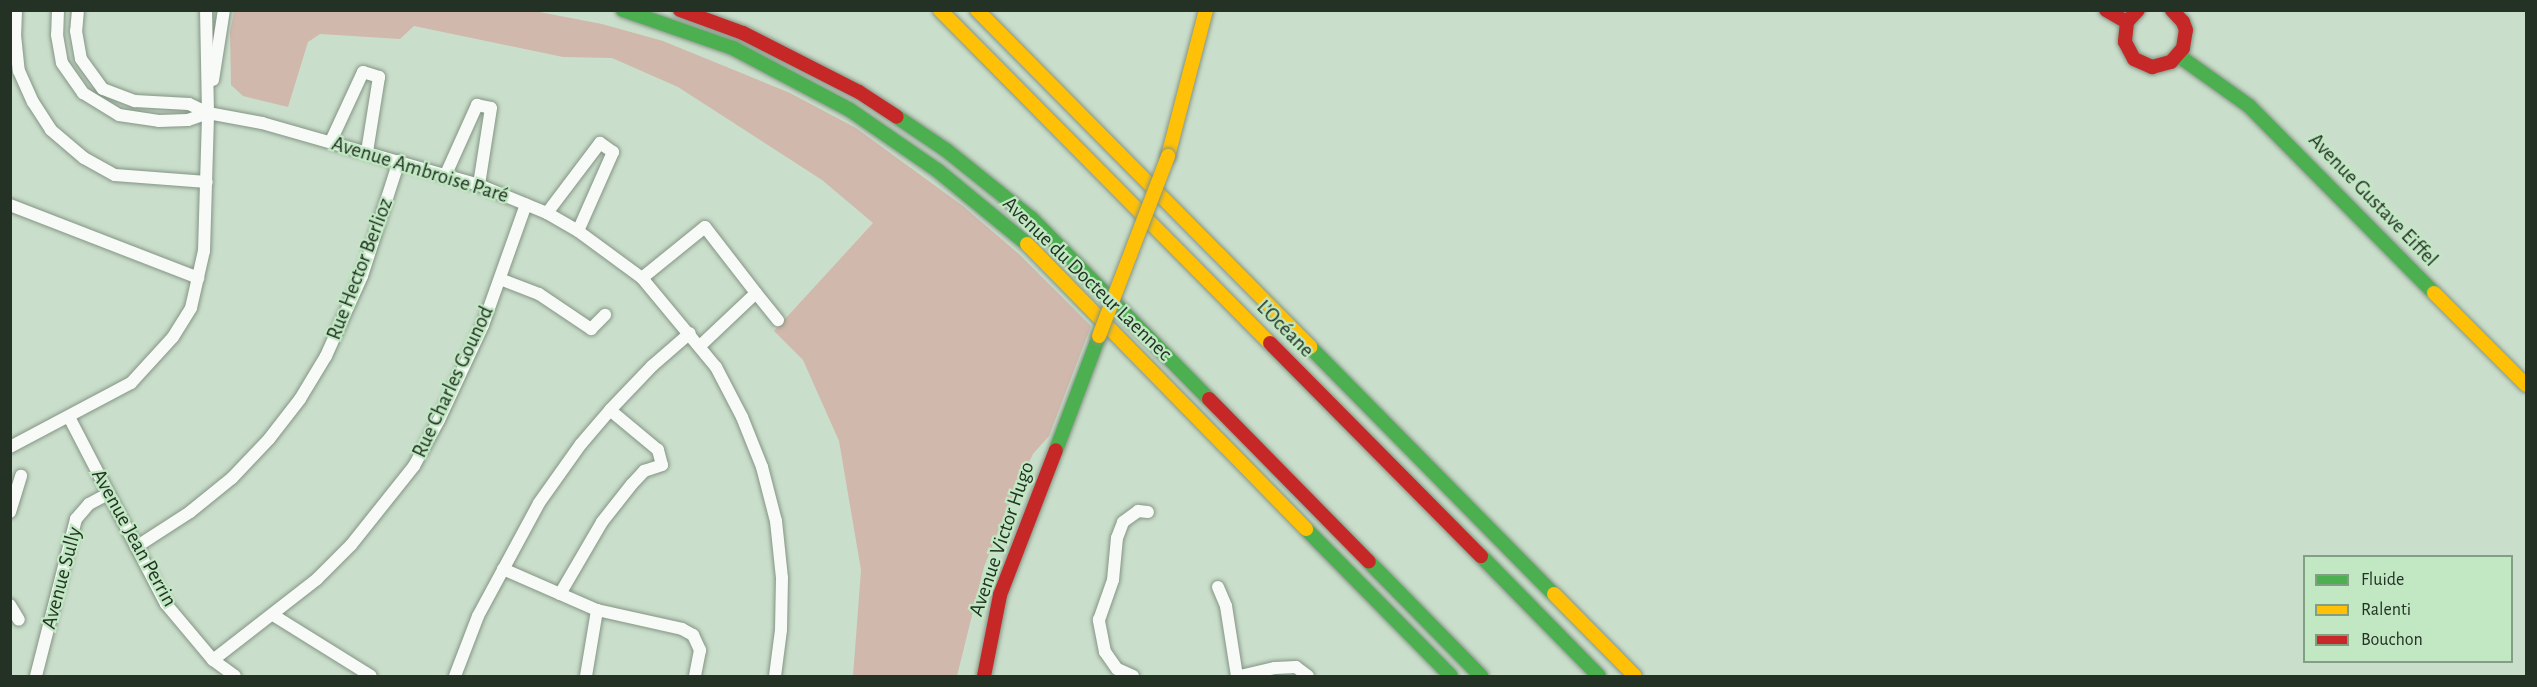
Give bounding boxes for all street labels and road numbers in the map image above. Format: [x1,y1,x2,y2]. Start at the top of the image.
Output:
street label: Avenue Gustave Eiffel [2303,128,2443,272]
street label: Avenue Ambroise Paré [329,131,511,209]
street label: Avenue du Docteur Laennec [997,191,1177,367]
street label: Rue Hector Berlioz [321,194,399,344]
street label: L’Océane [1251,295,1319,363]
street label: Rue Charles Gounod [407,302,499,462]
street label: Avenue Victor Hugo [964,458,1040,620]
street label: Avenue Jean Perrin [86,465,182,611]
street label: Avenue Sully [36,524,88,632]

